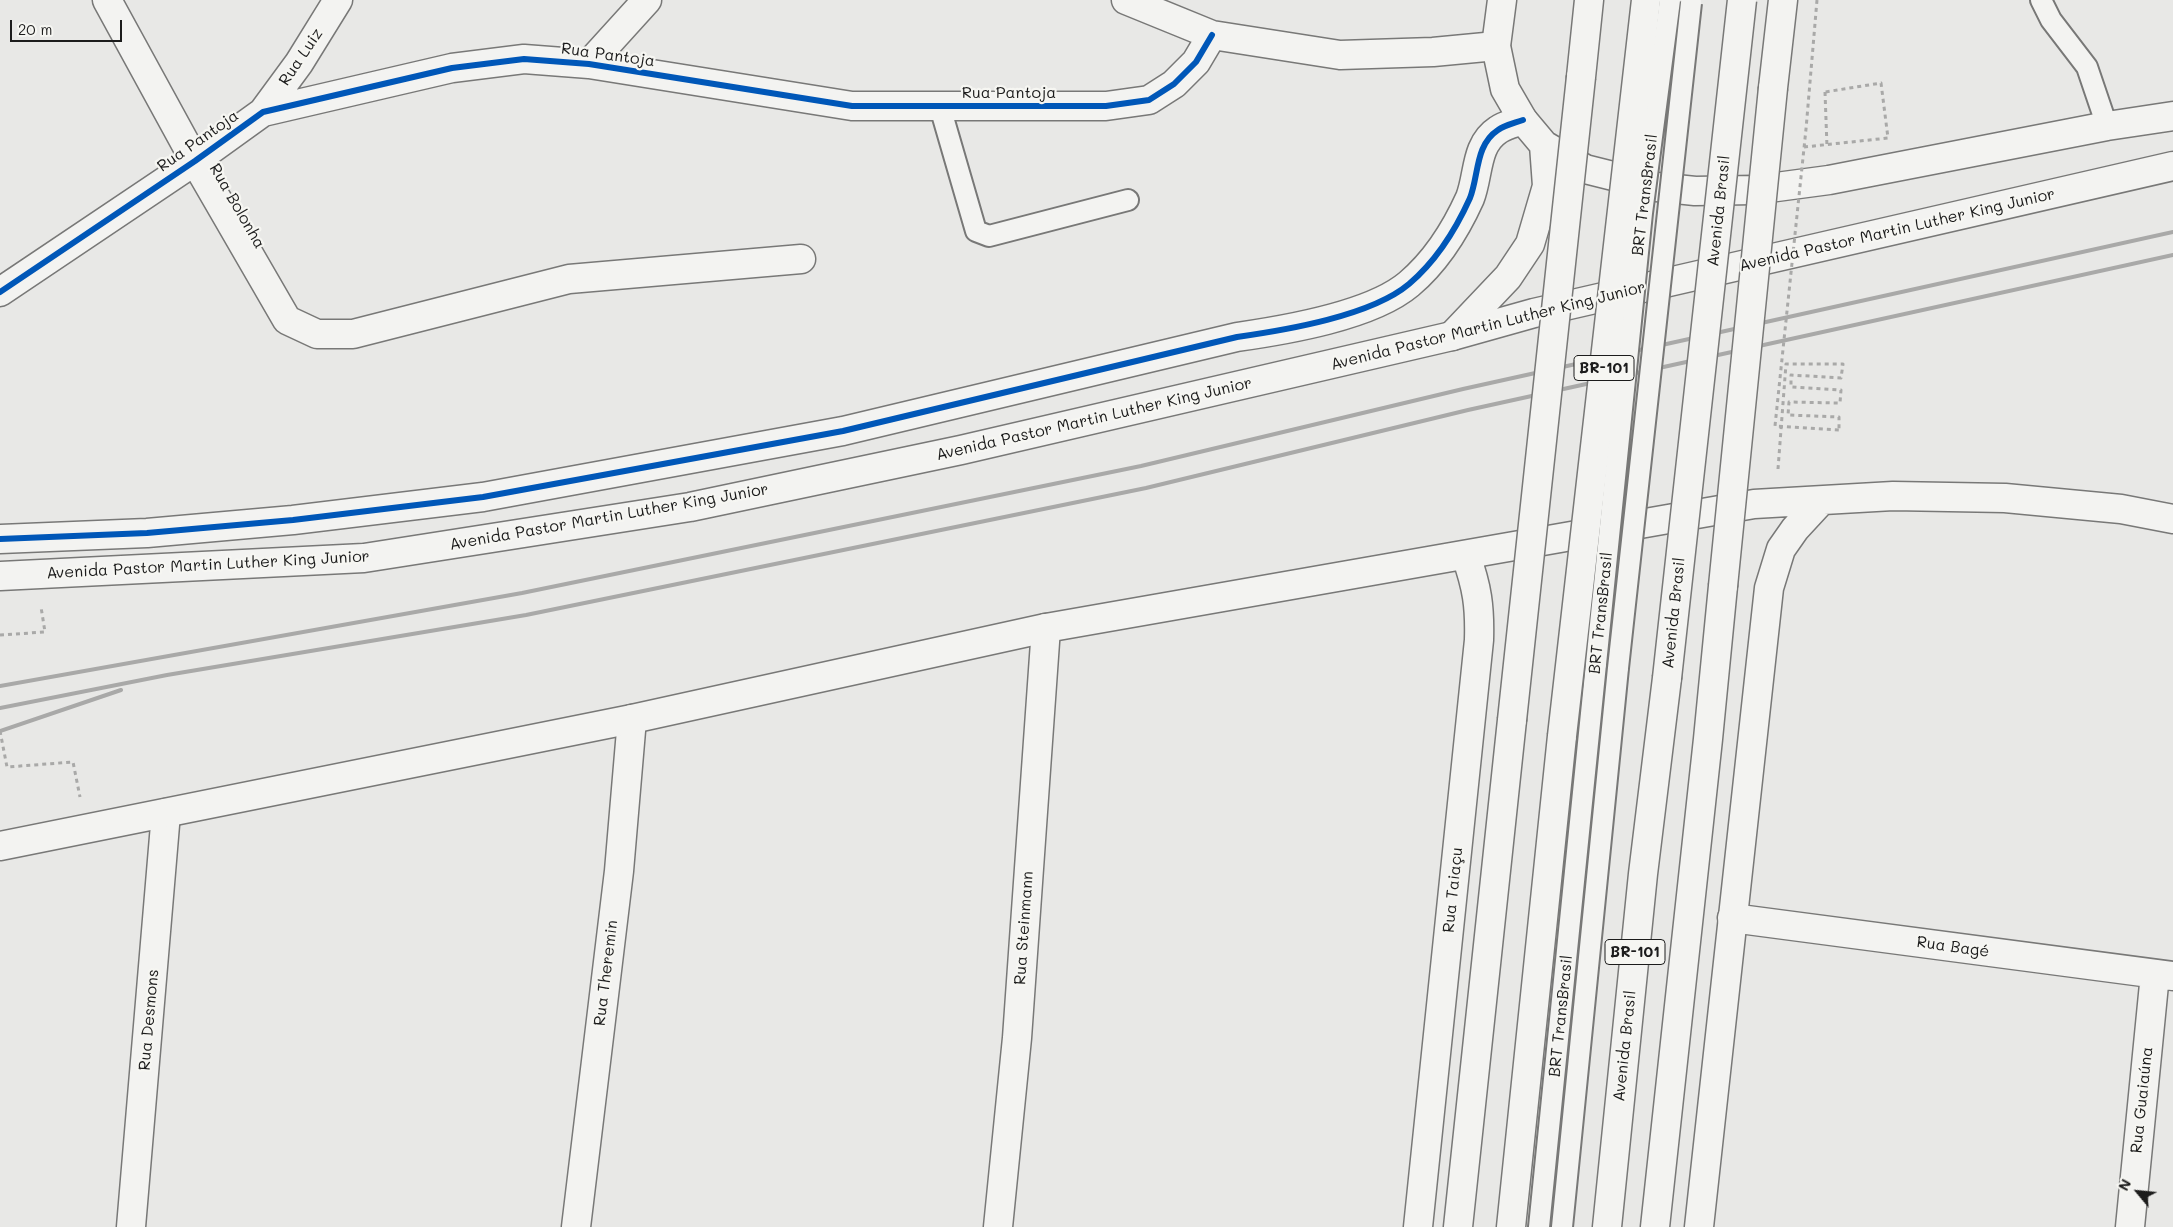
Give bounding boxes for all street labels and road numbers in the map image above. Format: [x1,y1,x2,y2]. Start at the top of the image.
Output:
street label: Rua Luiz [275,25,327,89]
street label: Rua Pantoja [560,39,656,71]
street label: Rua Pantoja [962,83,1056,103]
street label: Rua Pantoja [154,106,242,176]
street label: BRT TransBrasil [1628,133,1662,257]
street label: Avenida Brasil [1704,155,1734,267]
street label: Rua Bolonha [205,160,269,252]
street label: Avenida Pastor Martin Luther King Junior [1737,184,2057,276]
street label: Avenida Pastor Martin Luther King Junior [1329,278,1647,374]
road number: BR-101 [1574,356,1634,380]
street label: Avenida Pastor Martin Luther King Junior [934,373,1254,465]
street label: Avenida Pastor Martin Luther King Junior [448,479,770,555]
street label: Avenida Pastor Martin Luther King Junior [46,547,370,583]
street label: BRT TransBrasil [1585,551,1617,675]
street label: Avenida Brasil [1659,557,1689,669]
street label: Rua Taiaçu [1439,846,1467,934]
street label: Rua Steinmann [1010,870,1038,986]
street label: Rua Theremin [590,919,622,1027]
street label: Rua Bagé [1915,932,1991,962]
road number: BR-101 [1605,940,1665,964]
street label: BRT TransBrasil [1545,954,1577,1078]
street label: Rua Desmons [135,969,163,1071]
street label: Avenida Brasil [1610,990,1640,1102]
street label: Rua Guaiaúna [2127,1046,2157,1154]

